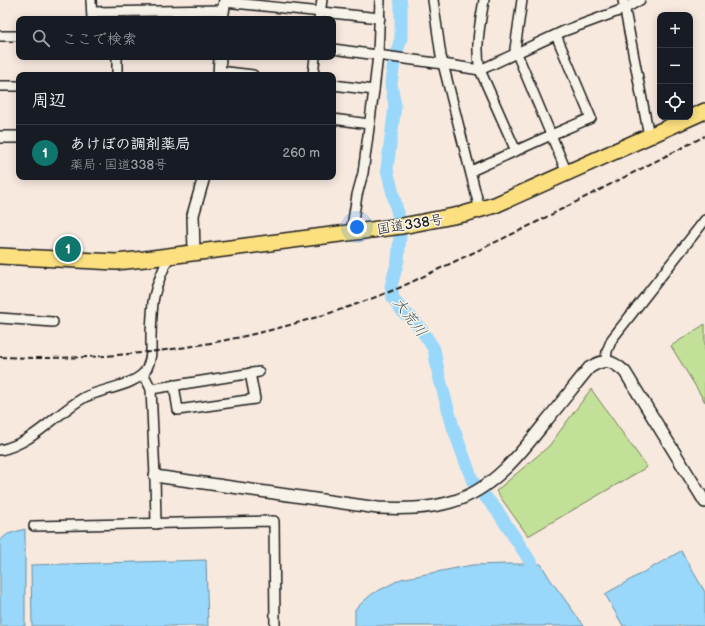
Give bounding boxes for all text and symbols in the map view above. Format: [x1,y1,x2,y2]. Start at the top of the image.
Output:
map controls [657,12,693,120]
button: + [657,12,693,48]
search box [16,16,336,60]
icon: search [30,27,52,49]
text: ここで検索 [62,30,137,49]
button: − [657,48,693,84]
button: locate [657,84,693,120]
text: 周辺 [32,91,66,111]
text: あけぼの調剤薬局 [70,135,190,154]
text: 1 [42,145,48,161]
text: 260 m [282,145,320,161]
text: 薬局 · 国道338号 [70,157,167,173]
street label: 国道338号 [375,211,445,238]
your location [347,217,367,237]
pin: 1 [55,234,81,264]
water label: 大荒川 [388,294,431,341]

